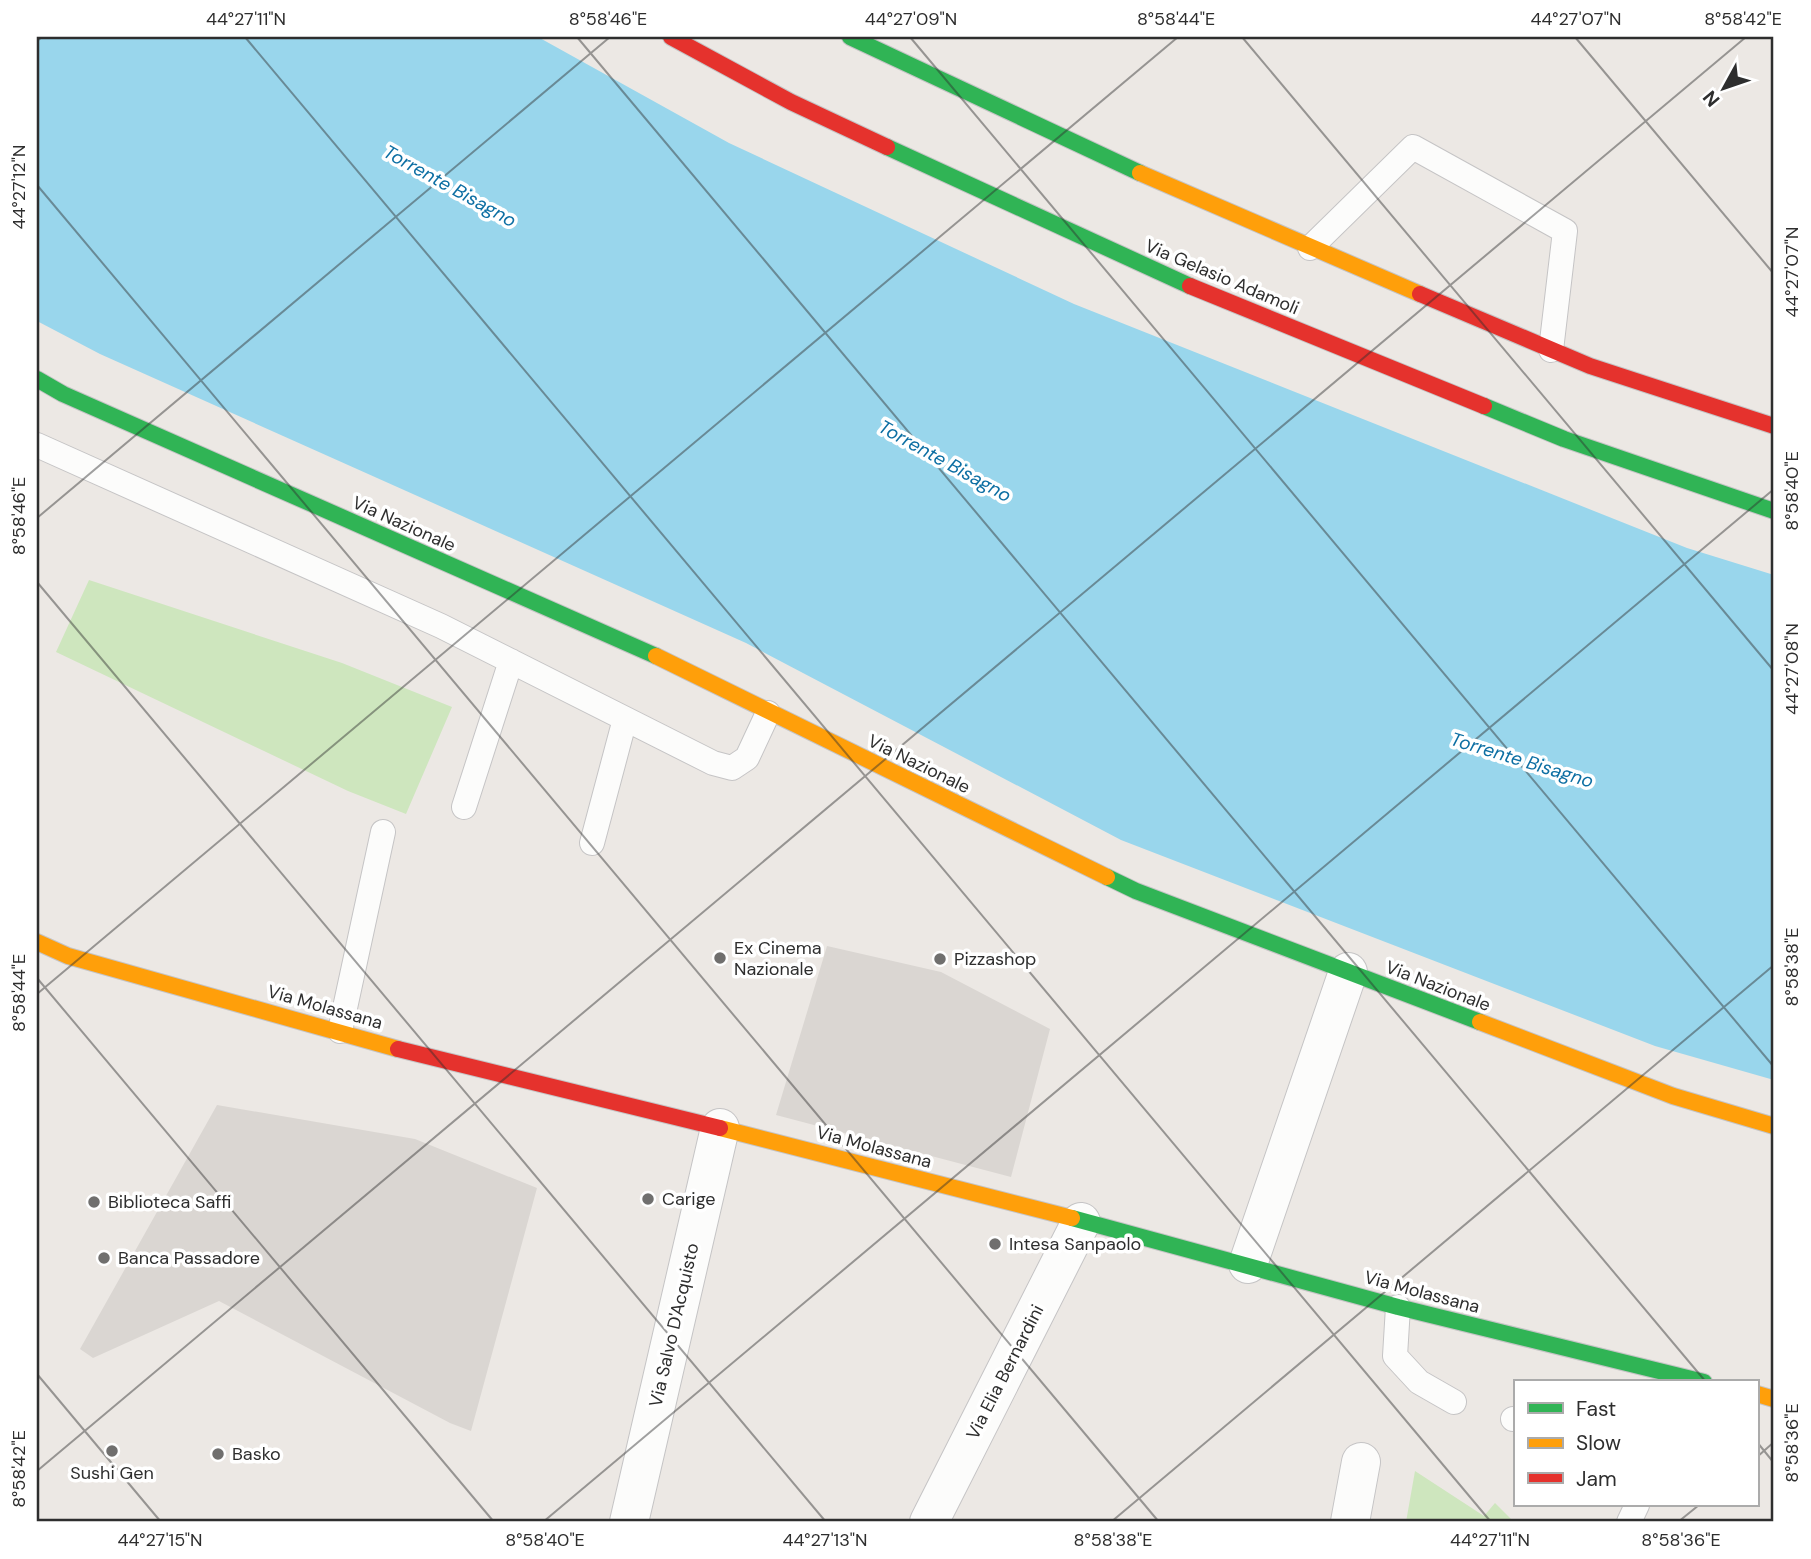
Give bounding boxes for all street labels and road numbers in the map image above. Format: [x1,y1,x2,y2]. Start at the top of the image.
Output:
street label: Via Gelasio Adamoli [1141,234,1303,320]
street label: Via Nazionale [349,491,459,557]
street label: Via Nazionale [864,729,974,799]
street label: Via Nazionale [1382,955,1494,1017]
street label: Via Molassana [265,979,385,1035]
street label: Via Molassana [814,1120,934,1174]
street label: Via Salvo D'Acquisto [643,1241,705,1409]
street label: Via Molassana [1362,1265,1482,1319]
street label: Via Elia Bernardini [961,1300,1049,1444]

